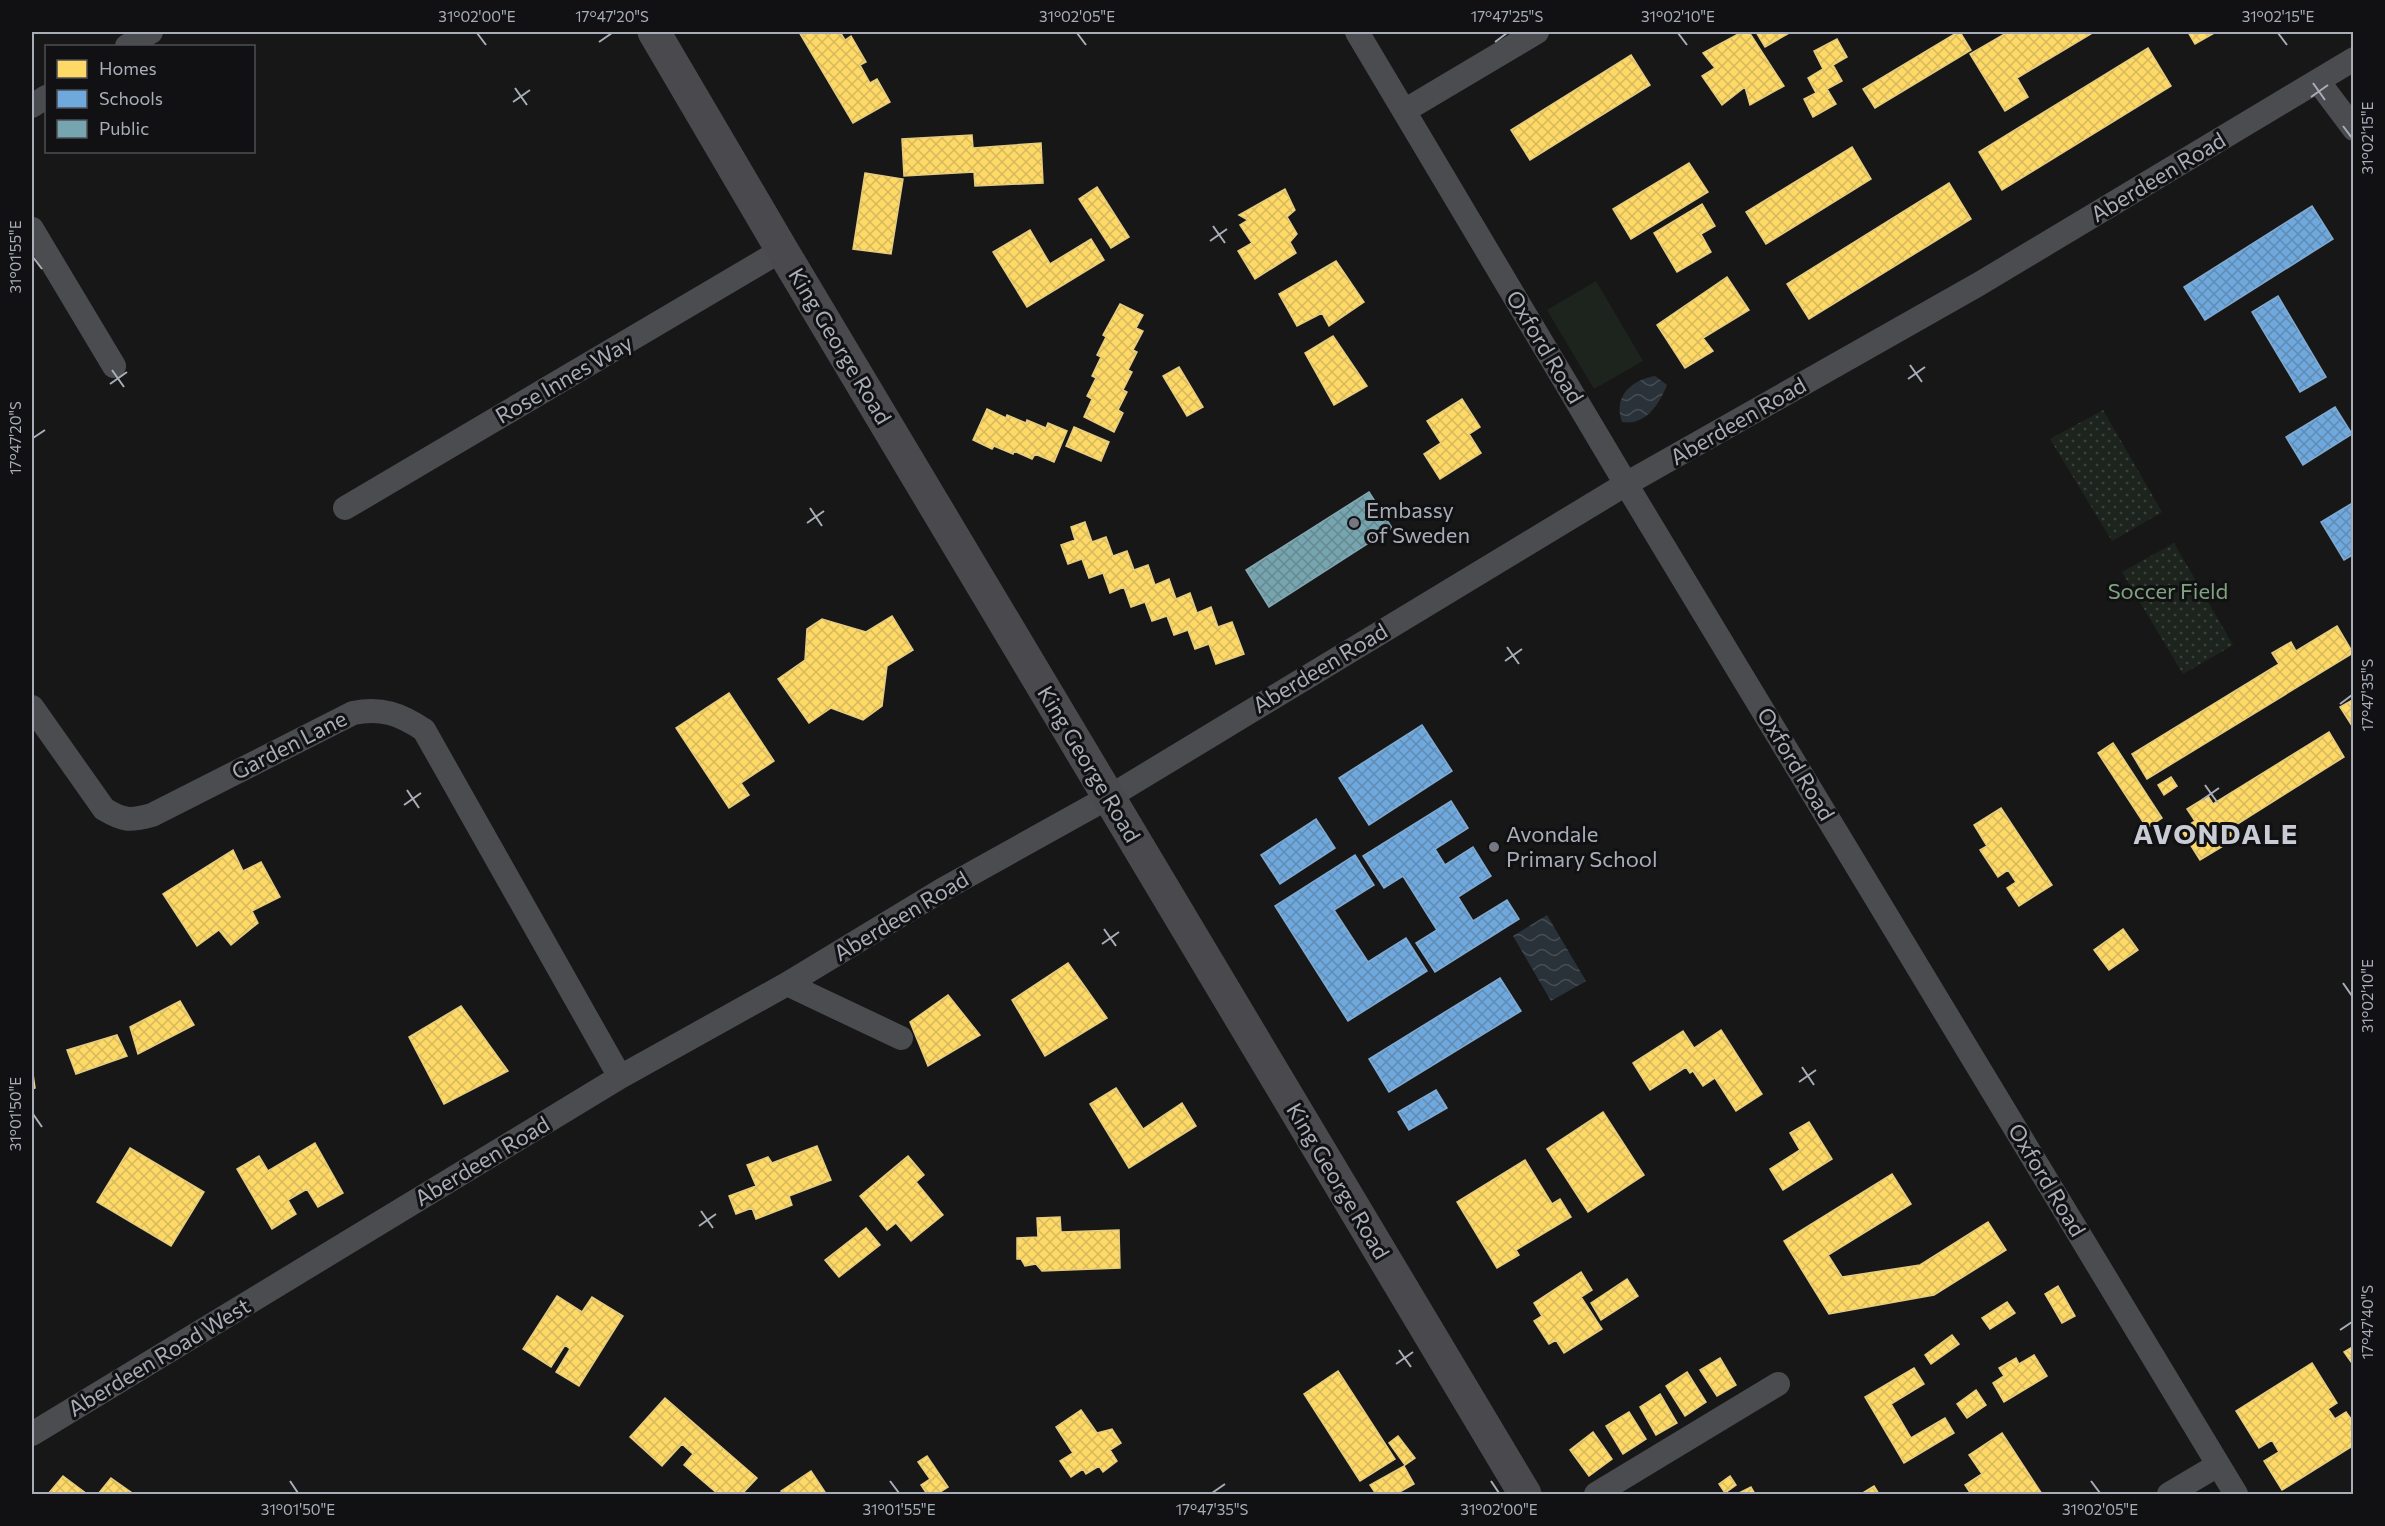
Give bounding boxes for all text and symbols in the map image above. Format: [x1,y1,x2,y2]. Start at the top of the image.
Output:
text: 31°02'00"E [438,7,516,25]
text: 17°47'20"S [575,7,649,25]
text: 31°02'05"E [1039,7,1115,25]
text: 17°47'25"S [1471,7,1543,25]
text: 31°02'10"E [1641,7,1715,25]
text: 31°02'15"E [2242,7,2314,25]
legend [45,45,255,153]
text: Homes [99,57,157,79]
text: Schools [99,87,163,109]
text: 31°02'15"E [2358,102,2376,174]
text: Public [99,117,149,139]
street label: Aberdeen Road [2086,126,2230,227]
text: 31°01'55"E [6,220,24,294]
street label: King George Road [783,263,898,429]
street label: Oxford Road [1501,285,1590,408]
street label: Rose Innes Way [490,328,637,429]
street label: Aberdeen Road [1665,371,1810,470]
text: 17°47'20"S [6,401,24,475]
place label: Embassy of Sweden [1366,496,1470,548]
marker: Embassy of Sweden [1347,516,1361,530]
park label: Soccer Field [2108,577,2228,604]
street label: Aberdeen Road [1248,617,1392,718]
text: 17°47'35"S [2358,658,2376,731]
street label: King George Road [1032,681,1147,847]
street label: Oxford Road [1752,702,1841,825]
street label: Garden Lane [227,704,351,785]
district label: AVONDALE [2133,816,2299,850]
place label: Avondale Primary School [1506,820,1658,872]
marker: Avondale Primary School [1487,840,1501,854]
street label: Aberdeen Road [829,865,973,966]
text: 31°02'10"E [2358,959,2376,1033]
text: 31°01'50"E [6,1077,24,1151]
street label: King George Road [1281,1098,1396,1264]
street label: Aberdeen Road [410,1110,554,1211]
street label: Oxford Road [2003,1118,2092,1241]
text: 17°47'40"S [2358,1285,2376,1359]
street label: Aberdeen Road West [63,1291,255,1422]
text: 31°01'50"E [261,1500,335,1518]
text: 31°01'55"E [862,1500,936,1518]
text: 17°47'35"S [1176,1500,1249,1518]
text: 31°02'00"E [1460,1500,1538,1518]
text: 31°02'05"E [2062,1500,2138,1518]

